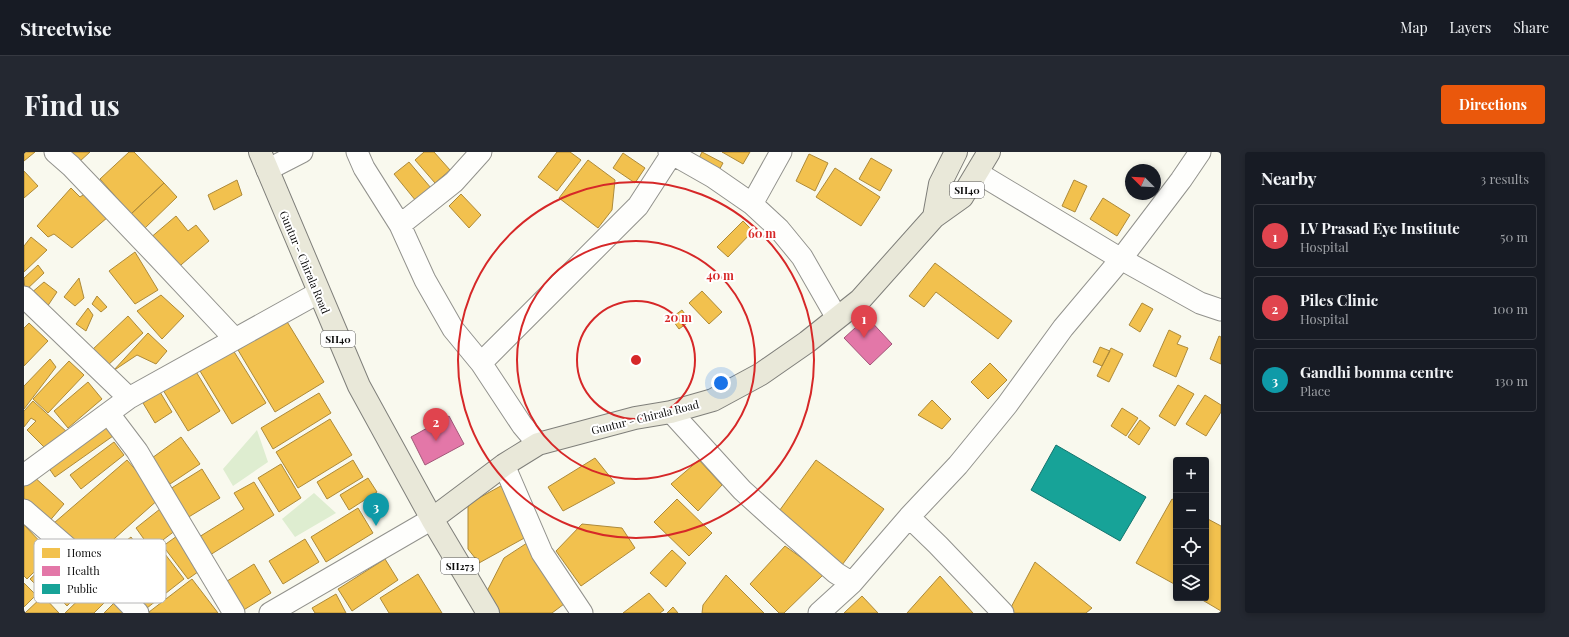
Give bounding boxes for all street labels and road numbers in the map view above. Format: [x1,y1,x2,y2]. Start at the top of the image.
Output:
road number: SH40 [950,182,984,198]
street label: Guntur - Chirala Road [277,208,334,316]
road number: SH40 [321,331,355,347]
street label: Guntur - Chirala Road [590,396,701,438]
road number: SH273 [441,558,479,574]

